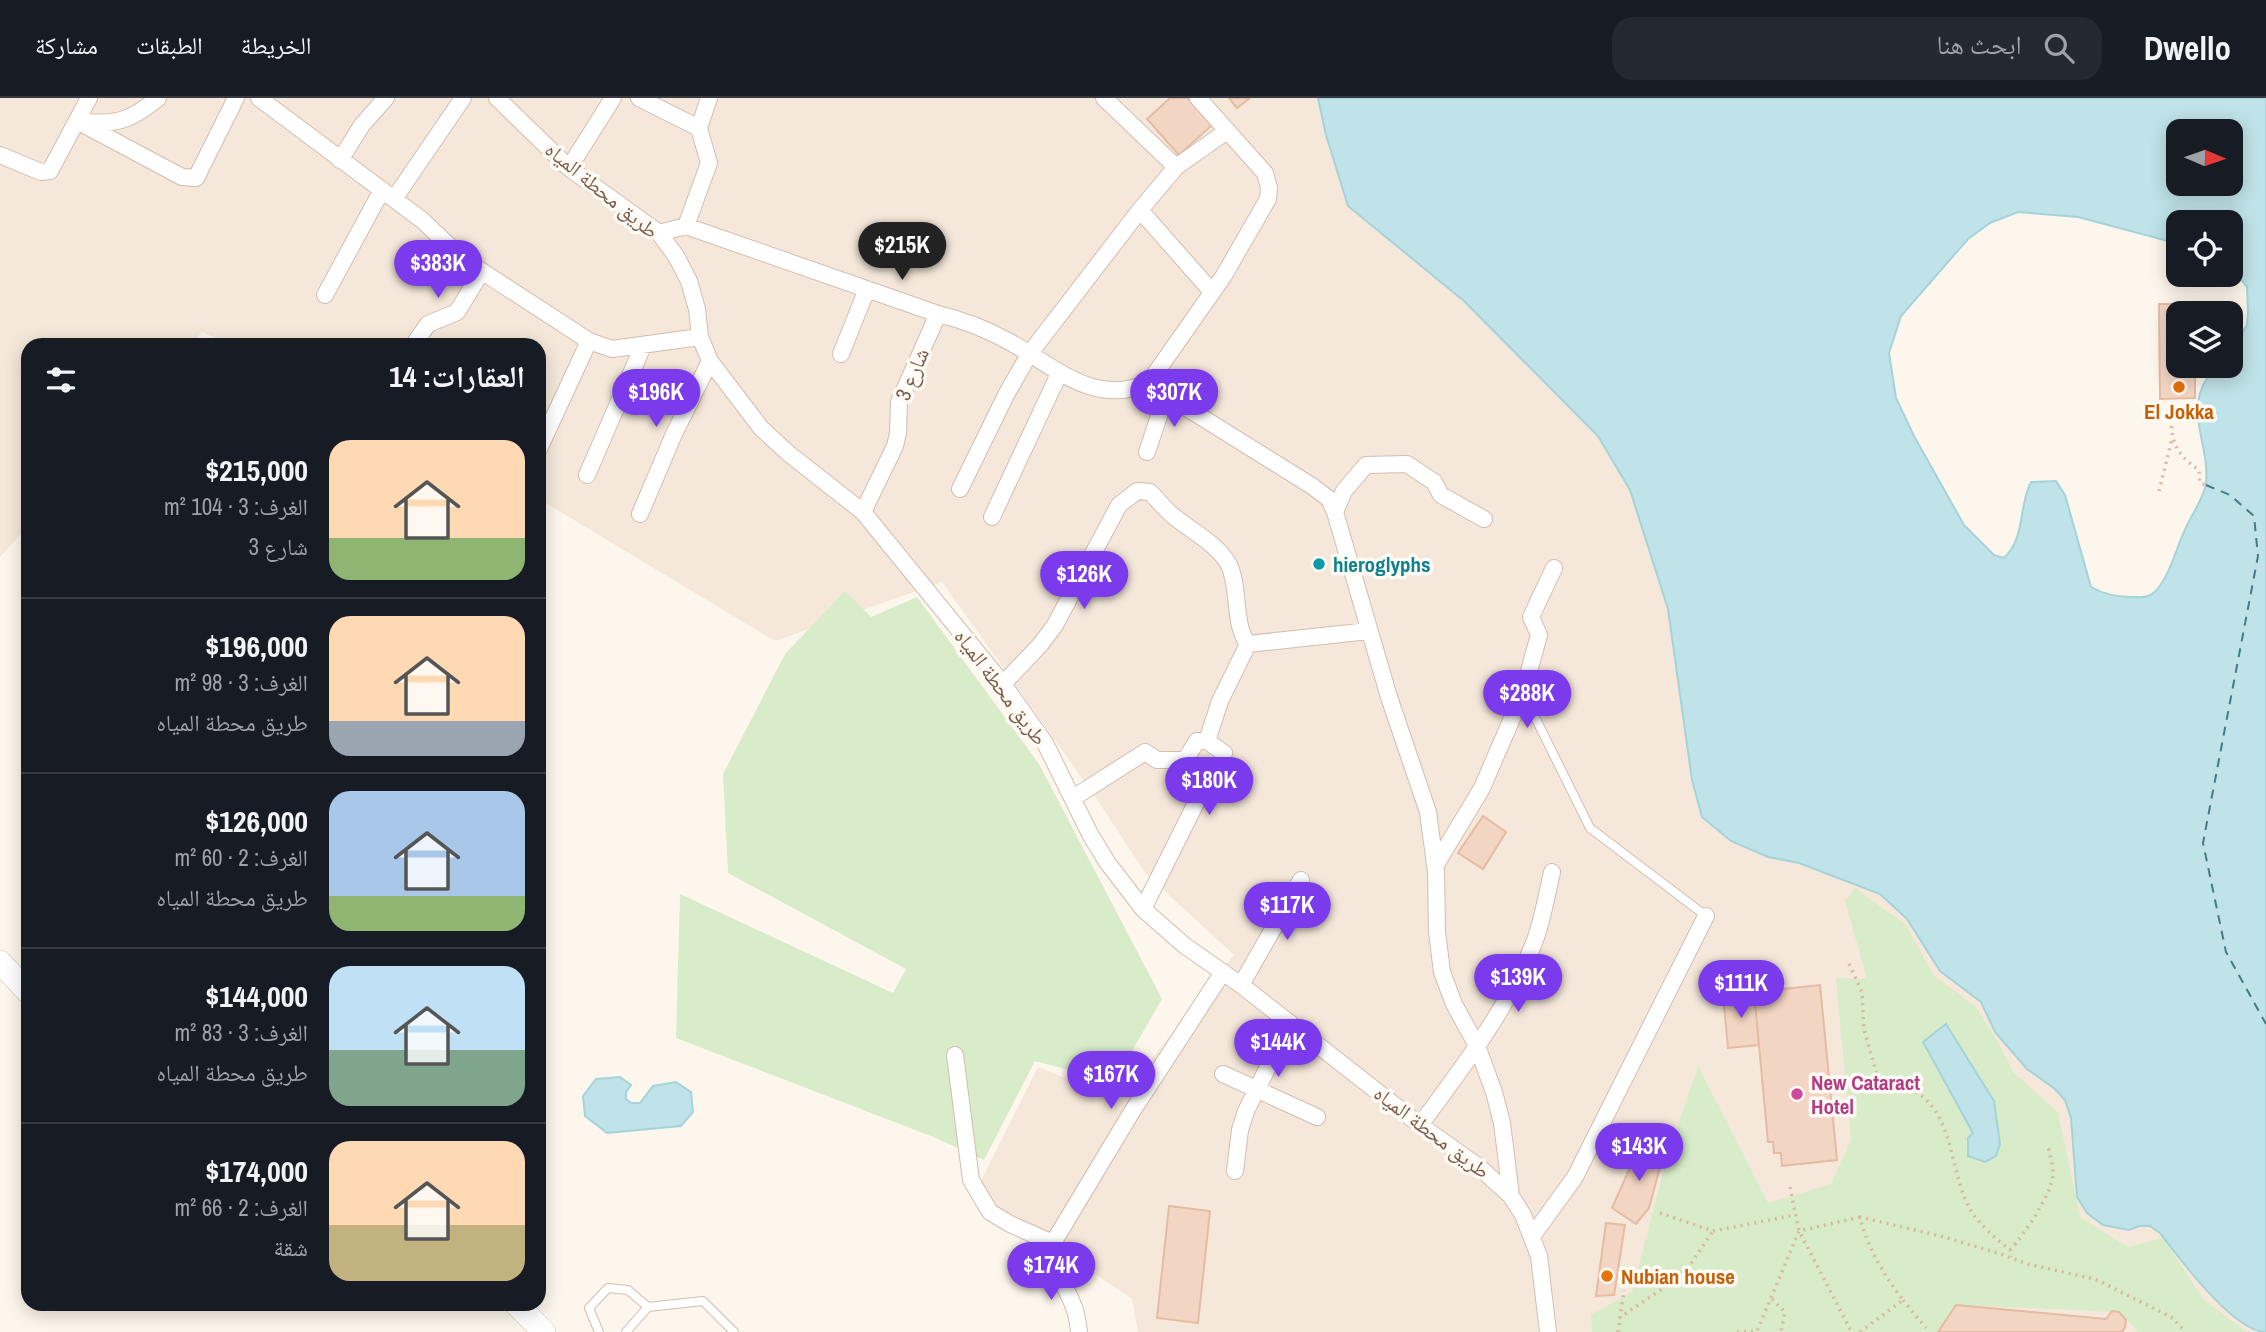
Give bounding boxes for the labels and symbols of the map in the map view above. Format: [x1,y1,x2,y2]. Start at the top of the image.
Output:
north arrow [2166,119,2244,196]
street label: طريق محطة المياه [539,135,665,245]
pin: $215K [853,222,951,282]
pin: $383K [389,240,487,300]
street label: شارع 3 [888,343,936,405]
pin: $196K [607,370,705,429]
pin: $307K [1125,370,1223,429]
marker: El Jokka [2171,379,2187,395]
place label: El Jokka [2144,397,2214,426]
place label: hieroglyphs [1333,550,1431,579]
pin: $126K [1035,552,1133,611]
marker: hieroglyphs [1311,556,1327,572]
street label: طريق محطة المياه [948,623,1054,751]
pin: $288K [1478,670,1576,730]
pin: $180K [1160,758,1258,817]
pin: $117K [1238,882,1336,942]
pin: $139K [1469,954,1567,1014]
pin: $111K [1692,960,1790,1020]
pin: $144K [1229,1020,1327,1079]
pin: $167K [1062,1052,1160,1111]
place label: New Cataract Hotel [1811,1068,1920,1121]
street label: طريق محطة المياه [1368,1079,1496,1185]
marker: New Cataract Hotel [1789,1086,1805,1102]
pin: $143K [1590,1124,1688,1183]
pin: $174K [1002,1242,1100,1302]
place label: Nubian house [1621,1262,1735,1291]
marker: Nubian house [1599,1268,1615,1284]

